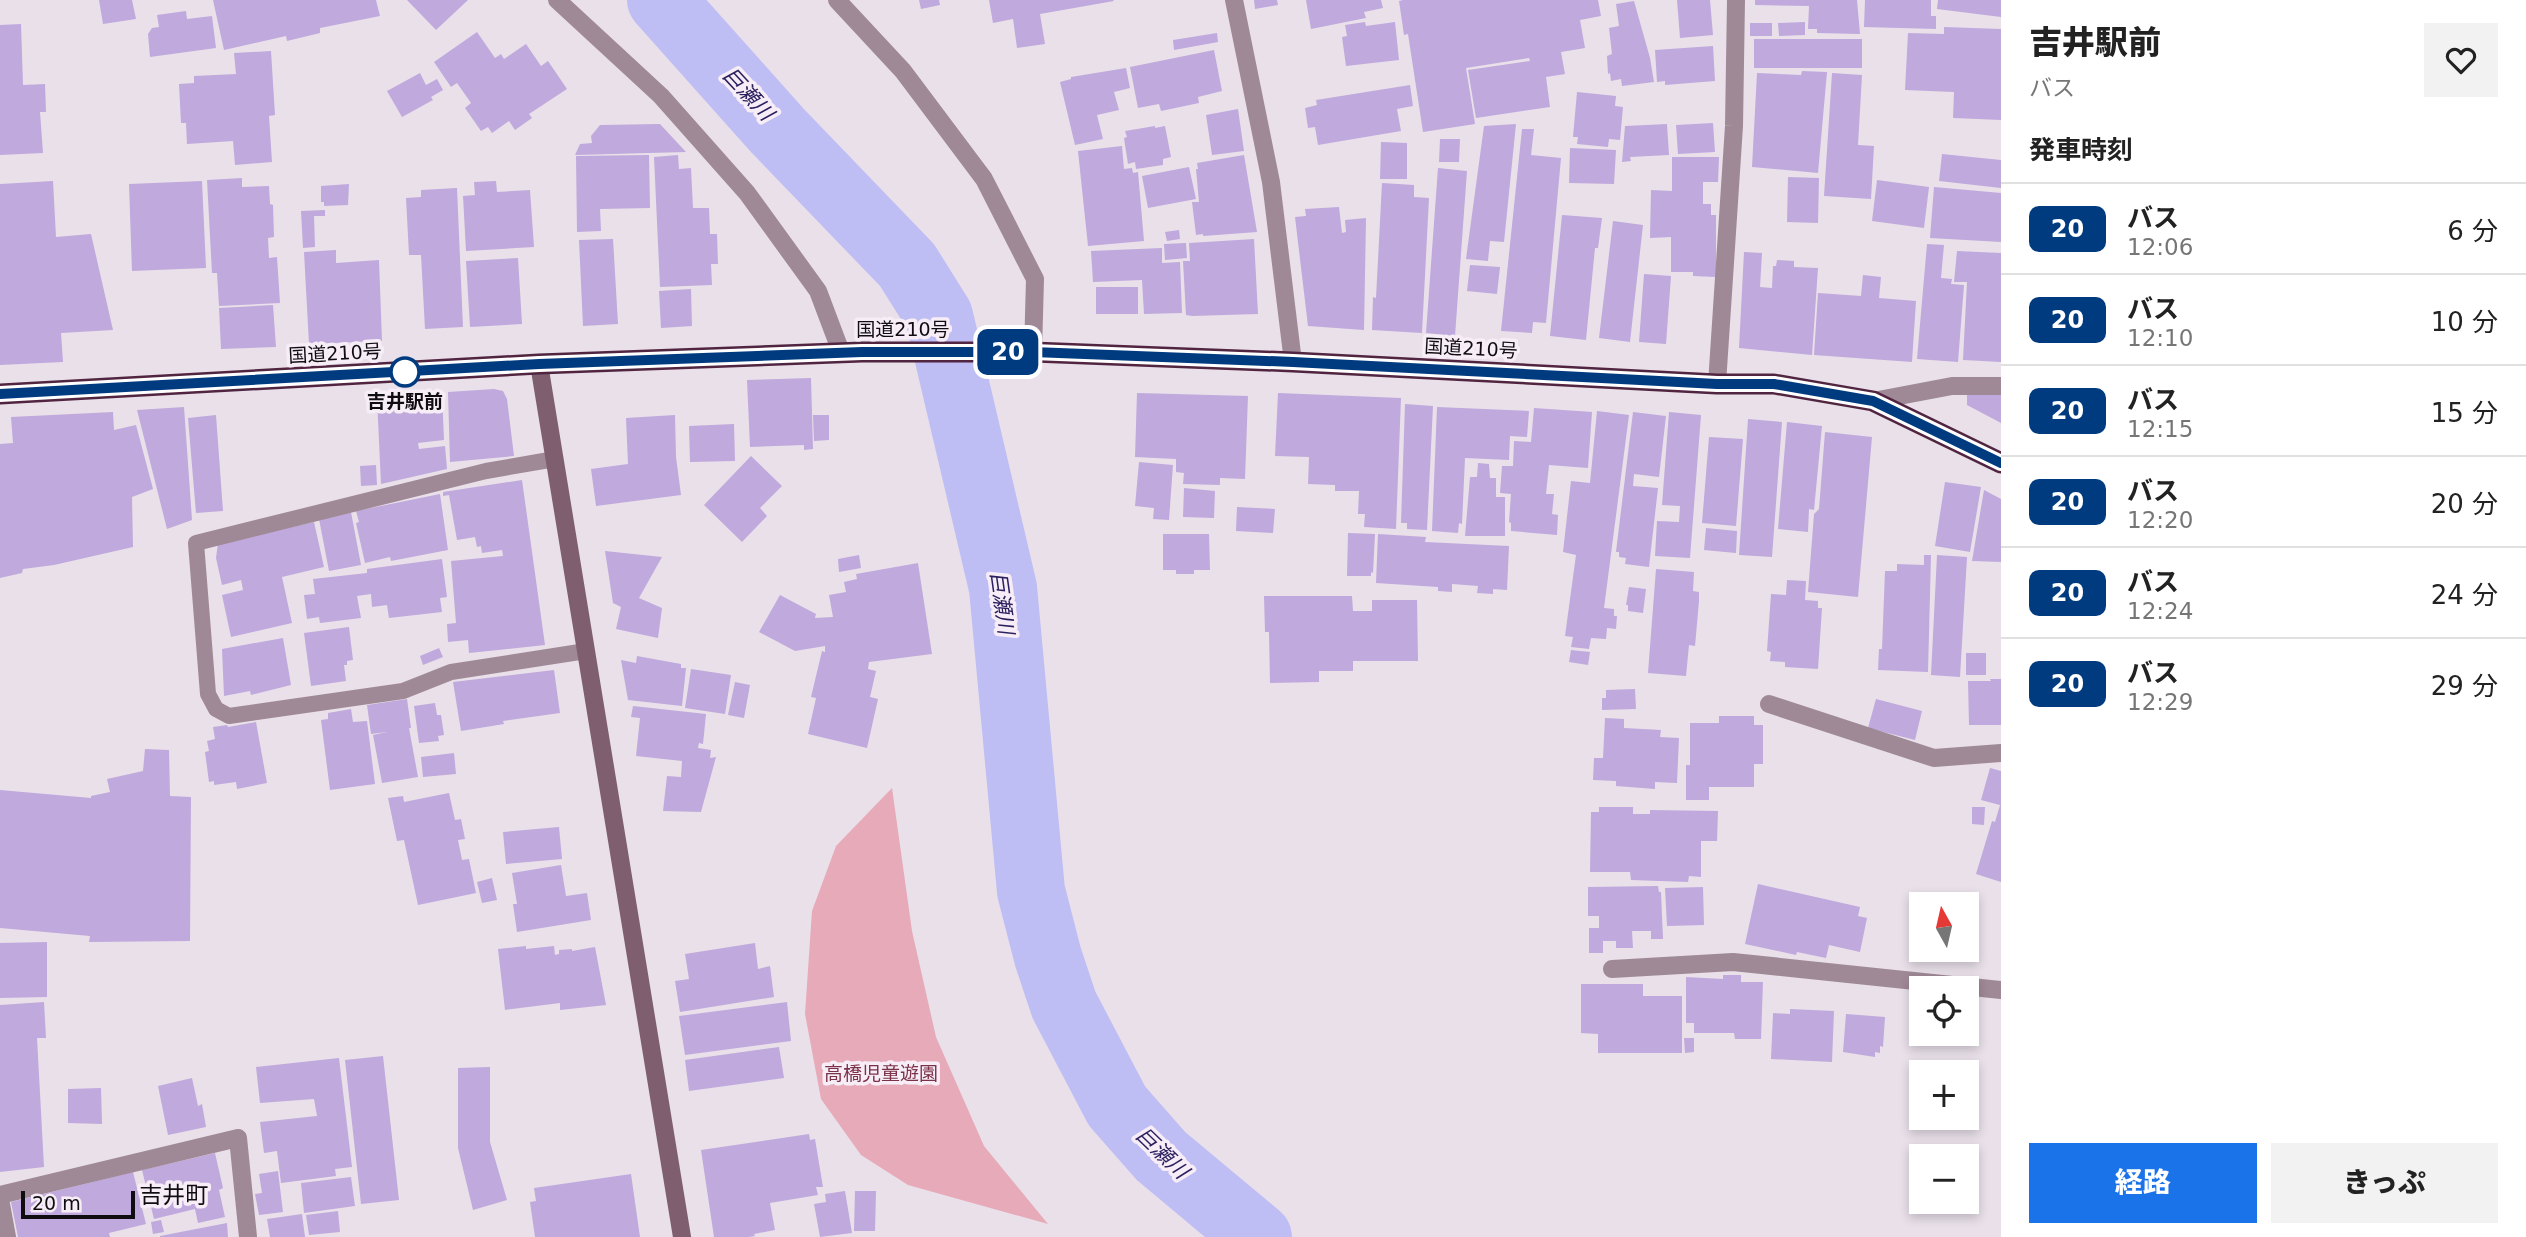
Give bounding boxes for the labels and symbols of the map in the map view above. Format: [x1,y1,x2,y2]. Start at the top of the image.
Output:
water label: 巨瀬川 [718,63,780,127]
street label: 国道210号 [856,318,950,340]
line badge: 20 [976,329,1040,375]
street label: 国道210号 [1424,335,1518,361]
street label: 国道210号 [288,340,382,366]
marker: 吉井駅前 [390,357,420,387]
place label: 吉井駅前 [367,390,443,412]
water label: 巨瀬川 [986,570,1019,638]
north arrow [1909,892,1979,962]
park label: 高橋児童遊園 [824,1062,938,1084]
water label: 巨瀬川 [1131,1122,1194,1185]
district label: 吉井町 [140,1182,209,1208]
scale bar [21,1188,135,1220]

